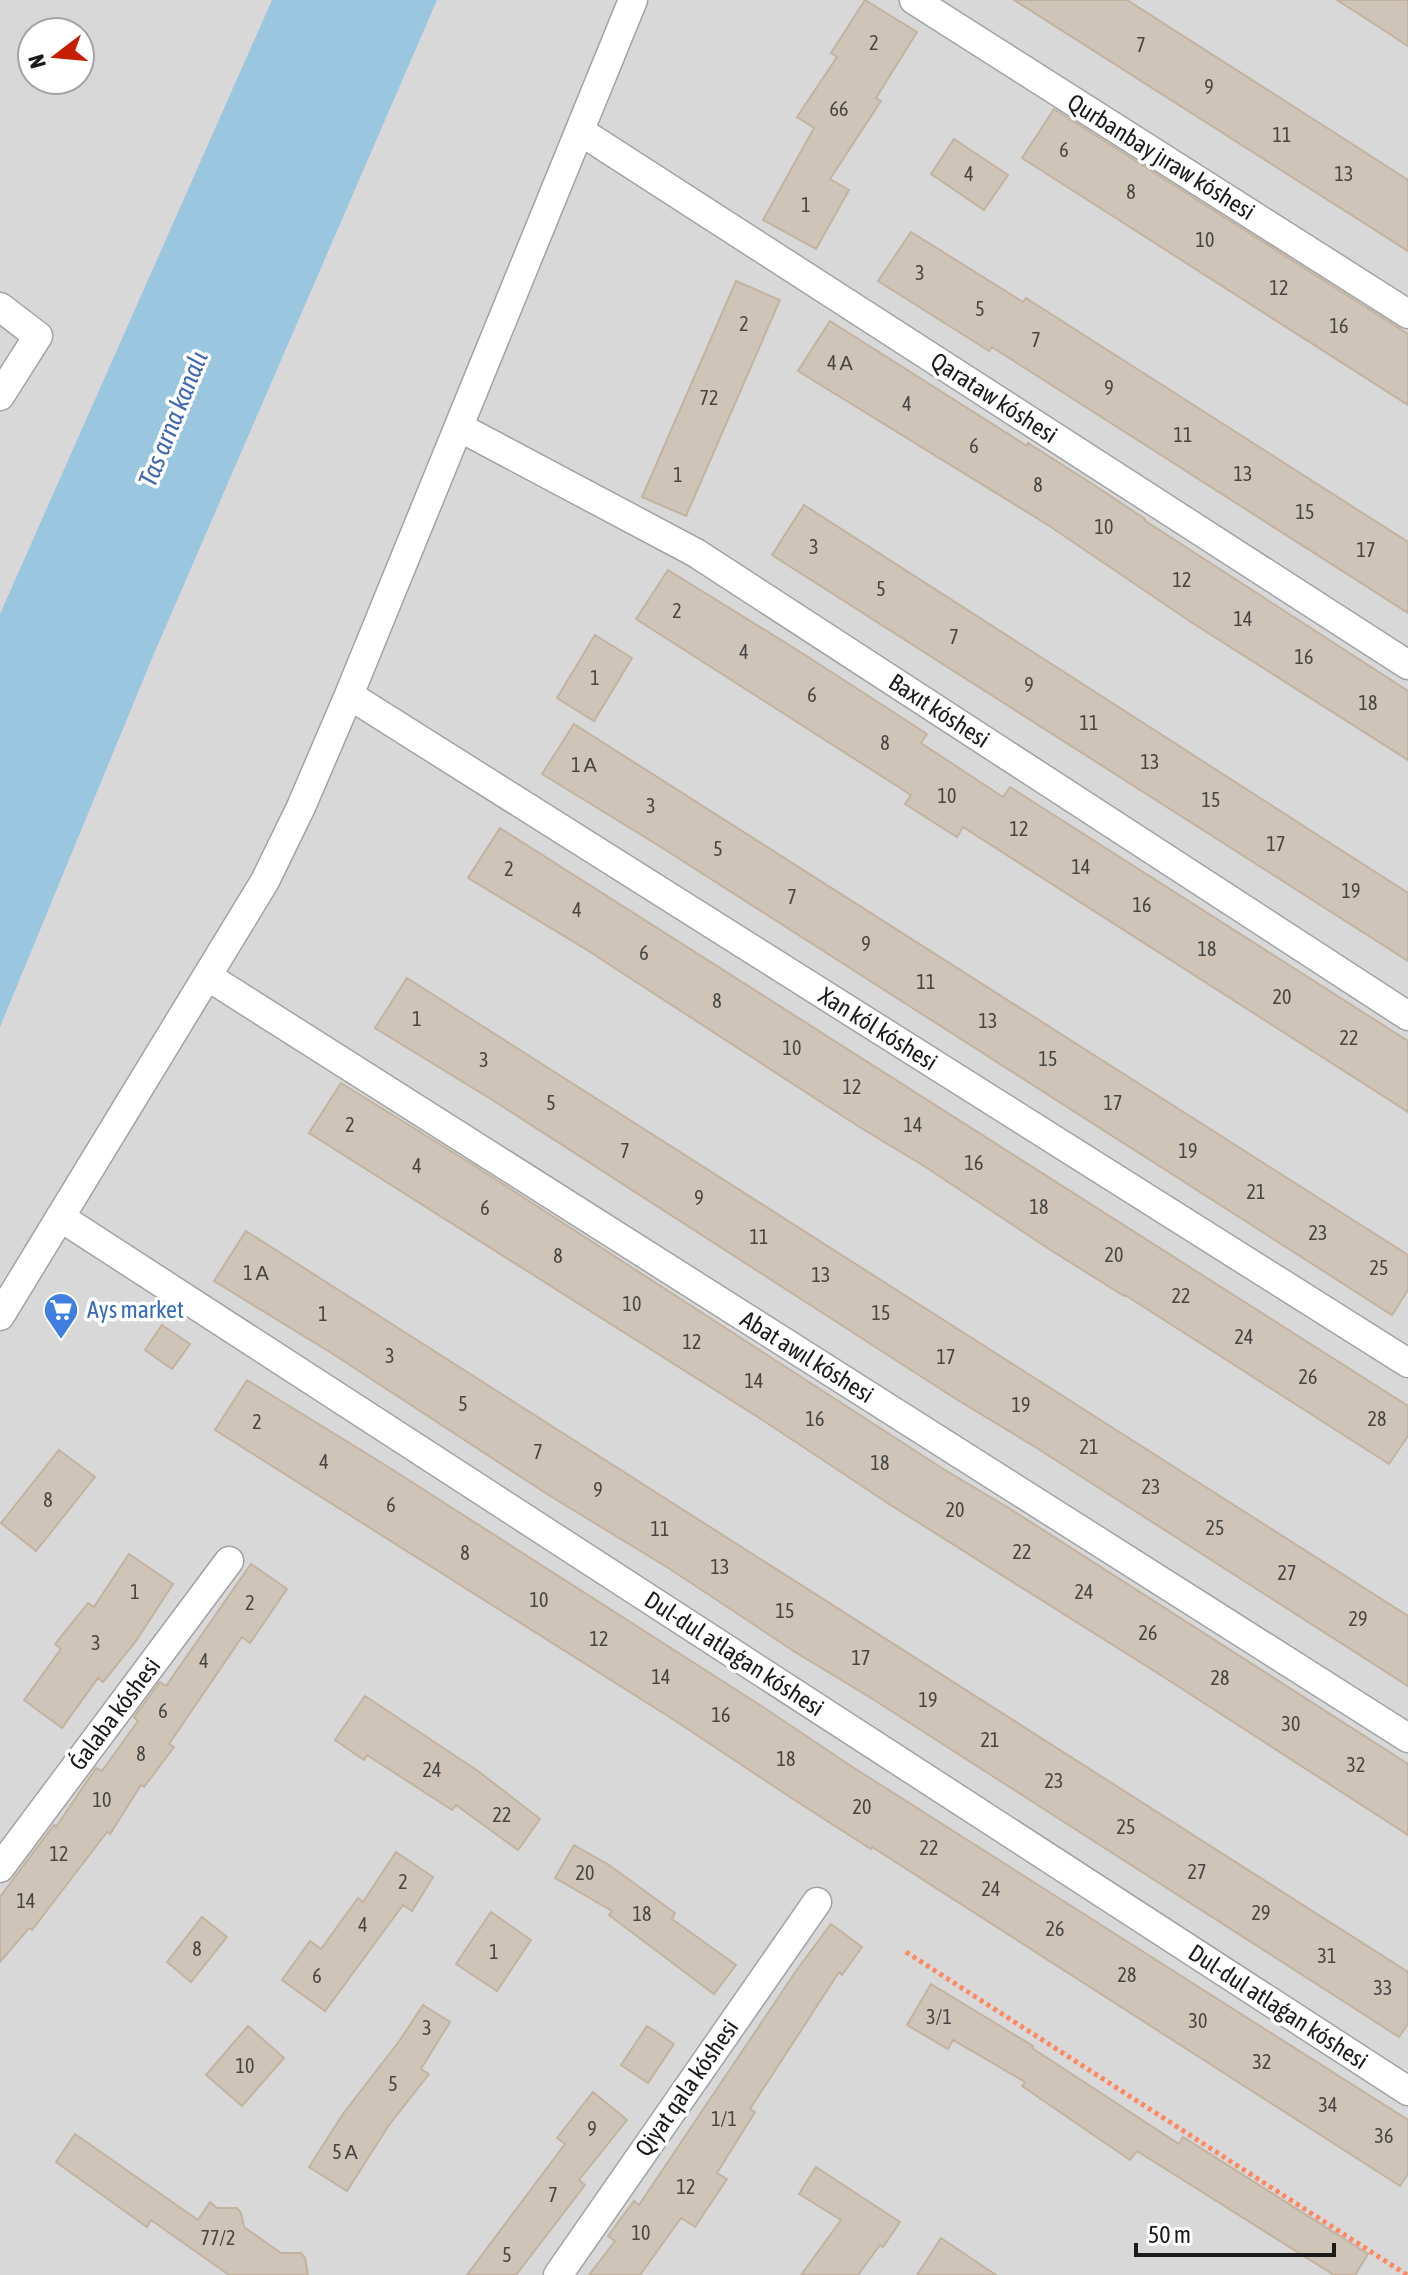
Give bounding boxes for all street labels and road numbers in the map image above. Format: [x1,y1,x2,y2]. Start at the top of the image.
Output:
street label: Qurbanbay jıraw kóshesi [1063,88,1260,225]
street label: Qarataw kóshesi [926,347,1062,448]
street label: Baxıt kóshesi [884,668,995,753]
street label: Xan kól kóshesi [814,982,942,1076]
street label: Abat awıl kóshesi [736,1305,879,1408]
street label: Dul-dul atlaǵan kóshesi [640,1586,829,1722]
street label: Ǵalaba kóshesi [63,1652,166,1775]
street label: Dul-dul atlaǵan kóshesi [1184,1939,1373,2075]
street label: Qiyat qala kóshesi [630,2014,744,2161]

